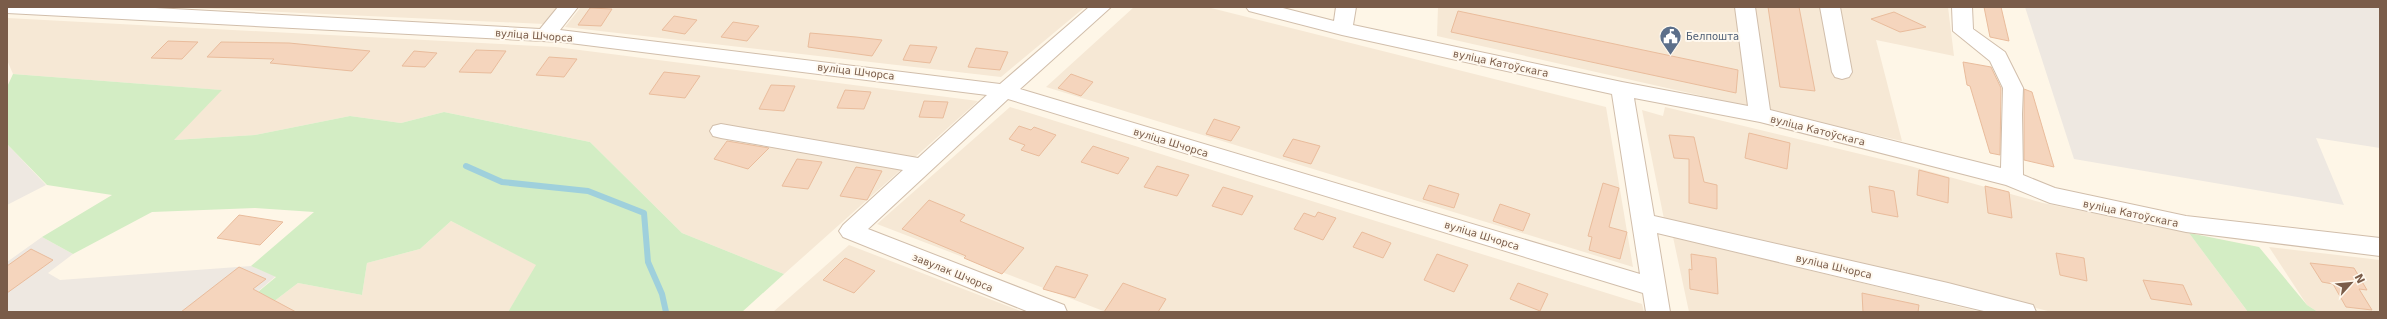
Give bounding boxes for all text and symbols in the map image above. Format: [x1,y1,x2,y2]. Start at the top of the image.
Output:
public building icon: Белпошта [1657,23,1683,56]
street label: вуліца Шчорса [495,27,573,44]
place label: Белпошта [1686,31,1739,42]
street label: вуліца Катоўскага [1452,48,1550,79]
street label: вуліца Шчорса [817,61,895,82]
street label: вуліца Катоўскага [1769,113,1866,148]
street label: вуліца Шчорса [1132,126,1210,159]
street label: вуліца Катоўскага [2082,198,2180,229]
street label: вуліца Шчорса [1443,219,1521,252]
street label: завулак Шчорса [911,251,995,294]
street label: вуліца Шчорса [1795,252,1873,281]
north arrow [2331,263,2371,303]
text: N [2352,272,2367,286]

